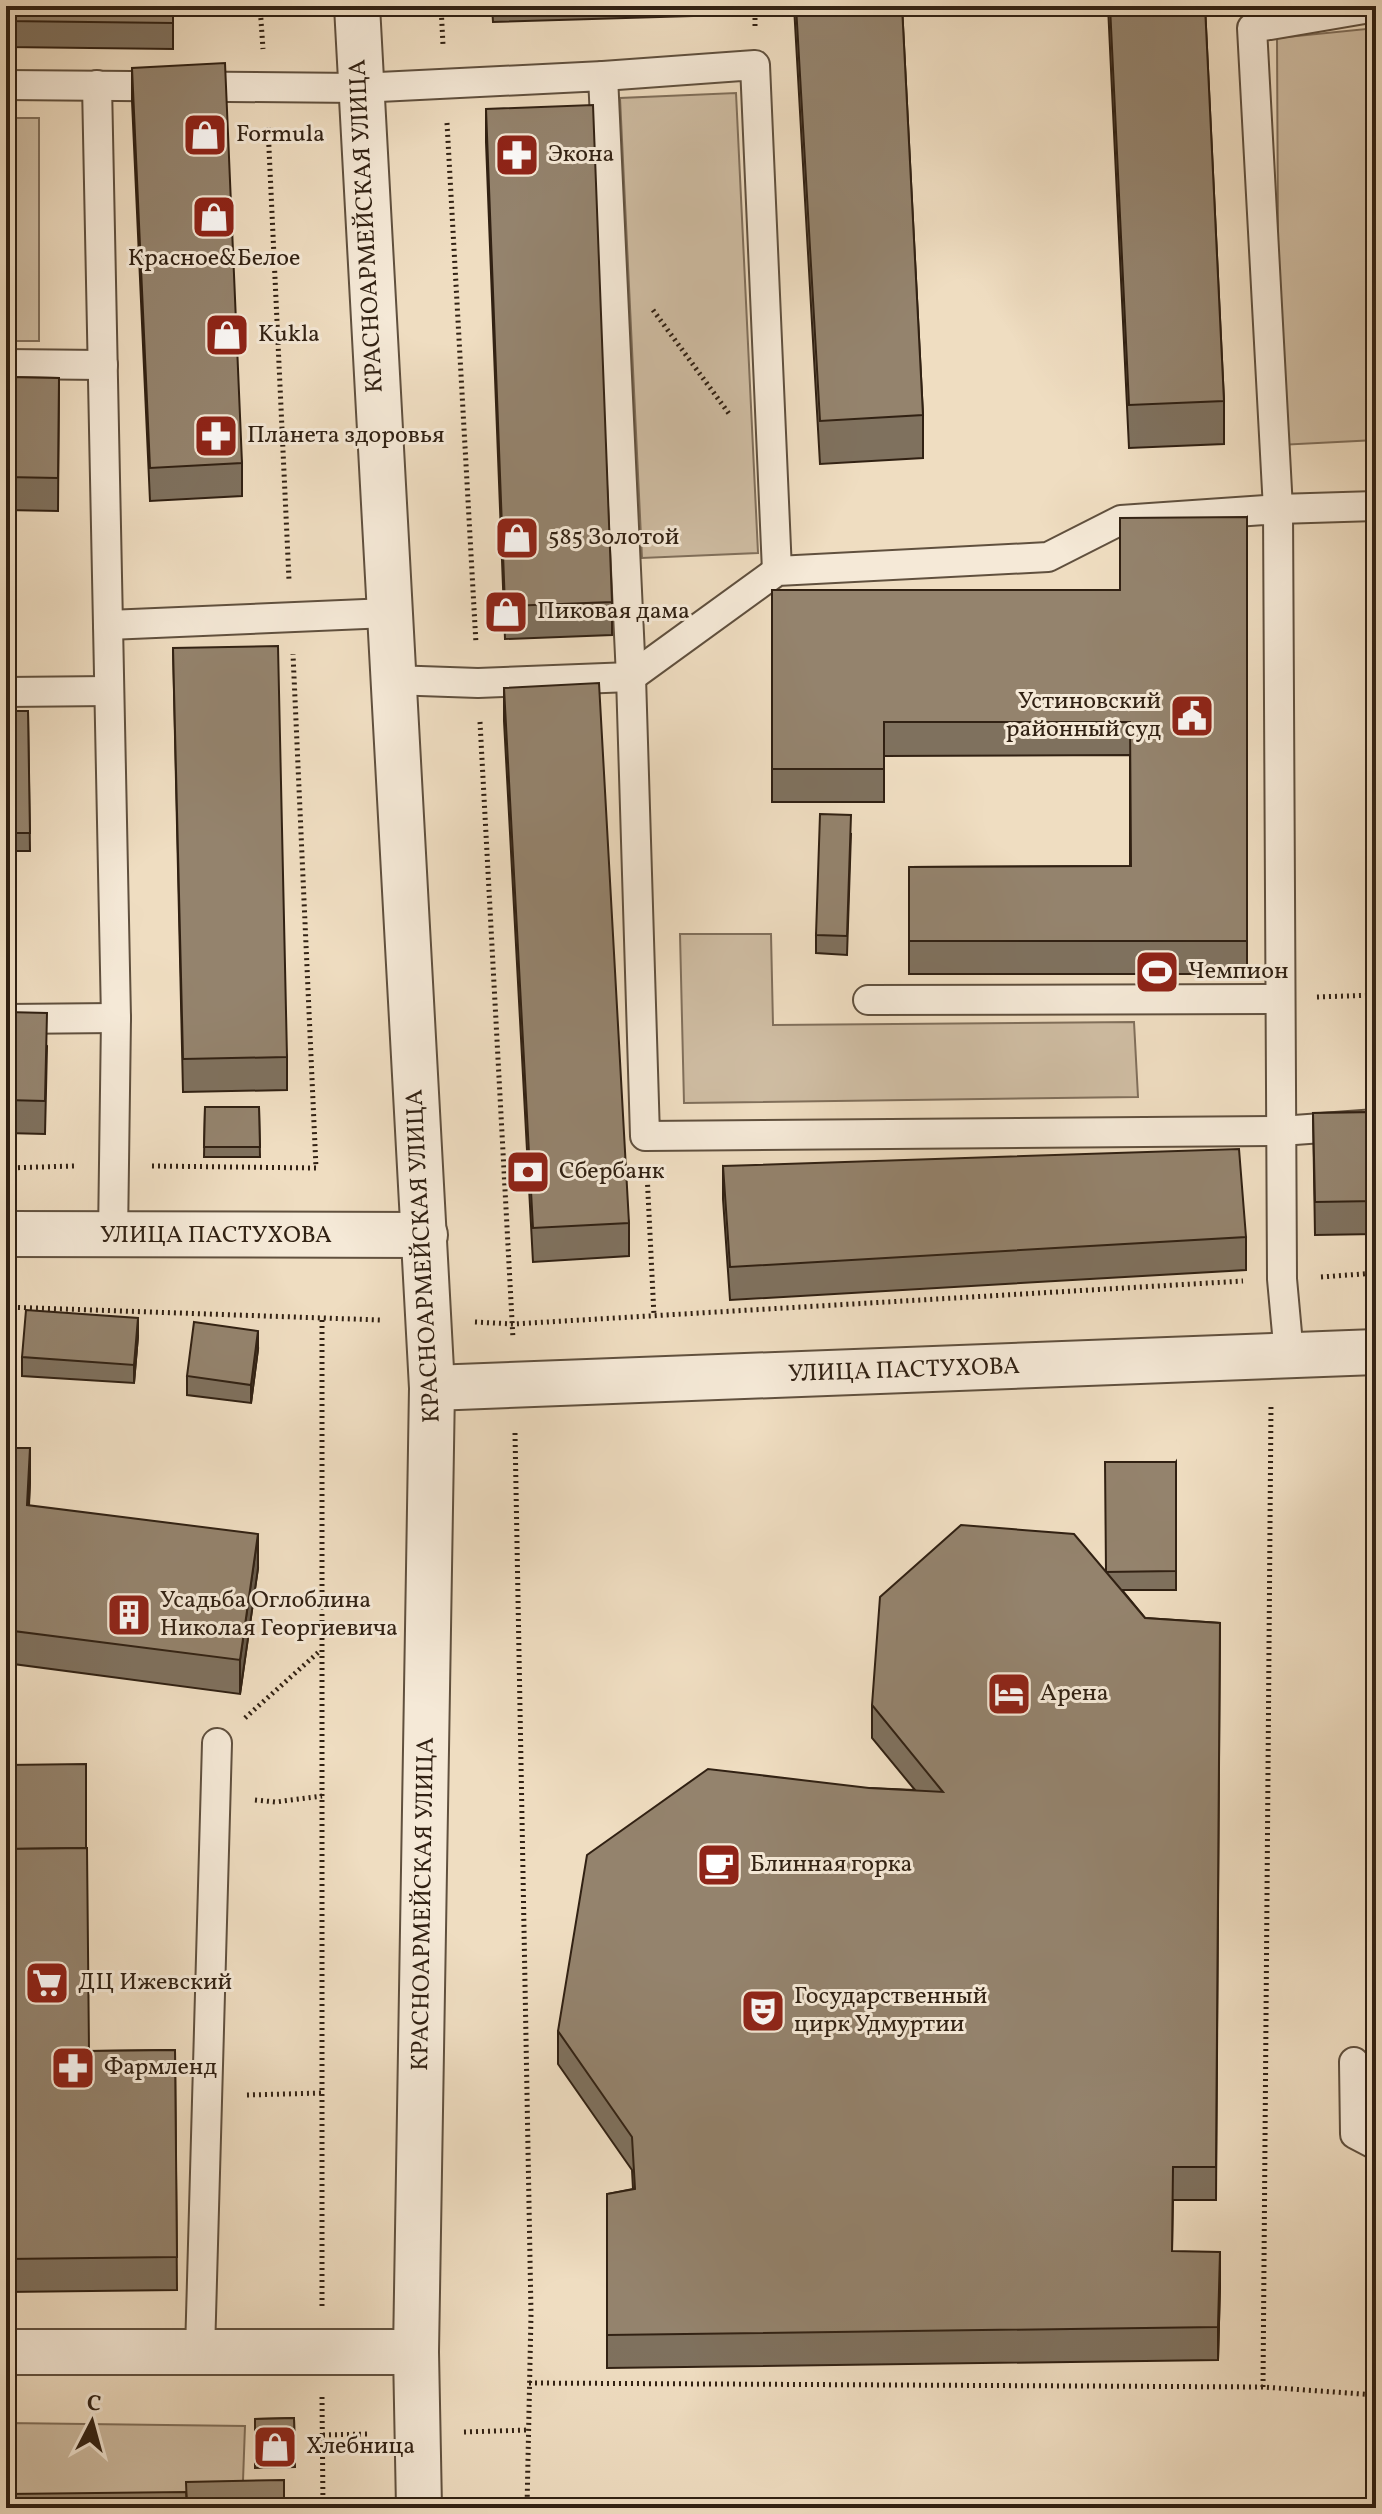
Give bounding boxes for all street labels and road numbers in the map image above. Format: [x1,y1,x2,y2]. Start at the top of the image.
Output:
street label: КРАСНОАРМЕЙСКАЯ УЛИЦА [341,58,393,394]
street label: КРАСНОАРМЕЙСКАЯ УЛИЦА [398,1088,450,1424]
street label: УЛИЦА ПАСТУХОВА [100,1219,332,1253]
street label: УЛИЦА ПАСТУХОВА [787,1350,1021,1392]
street label: КРАСНОАРМЕЙСКАЯ УЛИЦА [404,1737,444,2071]

